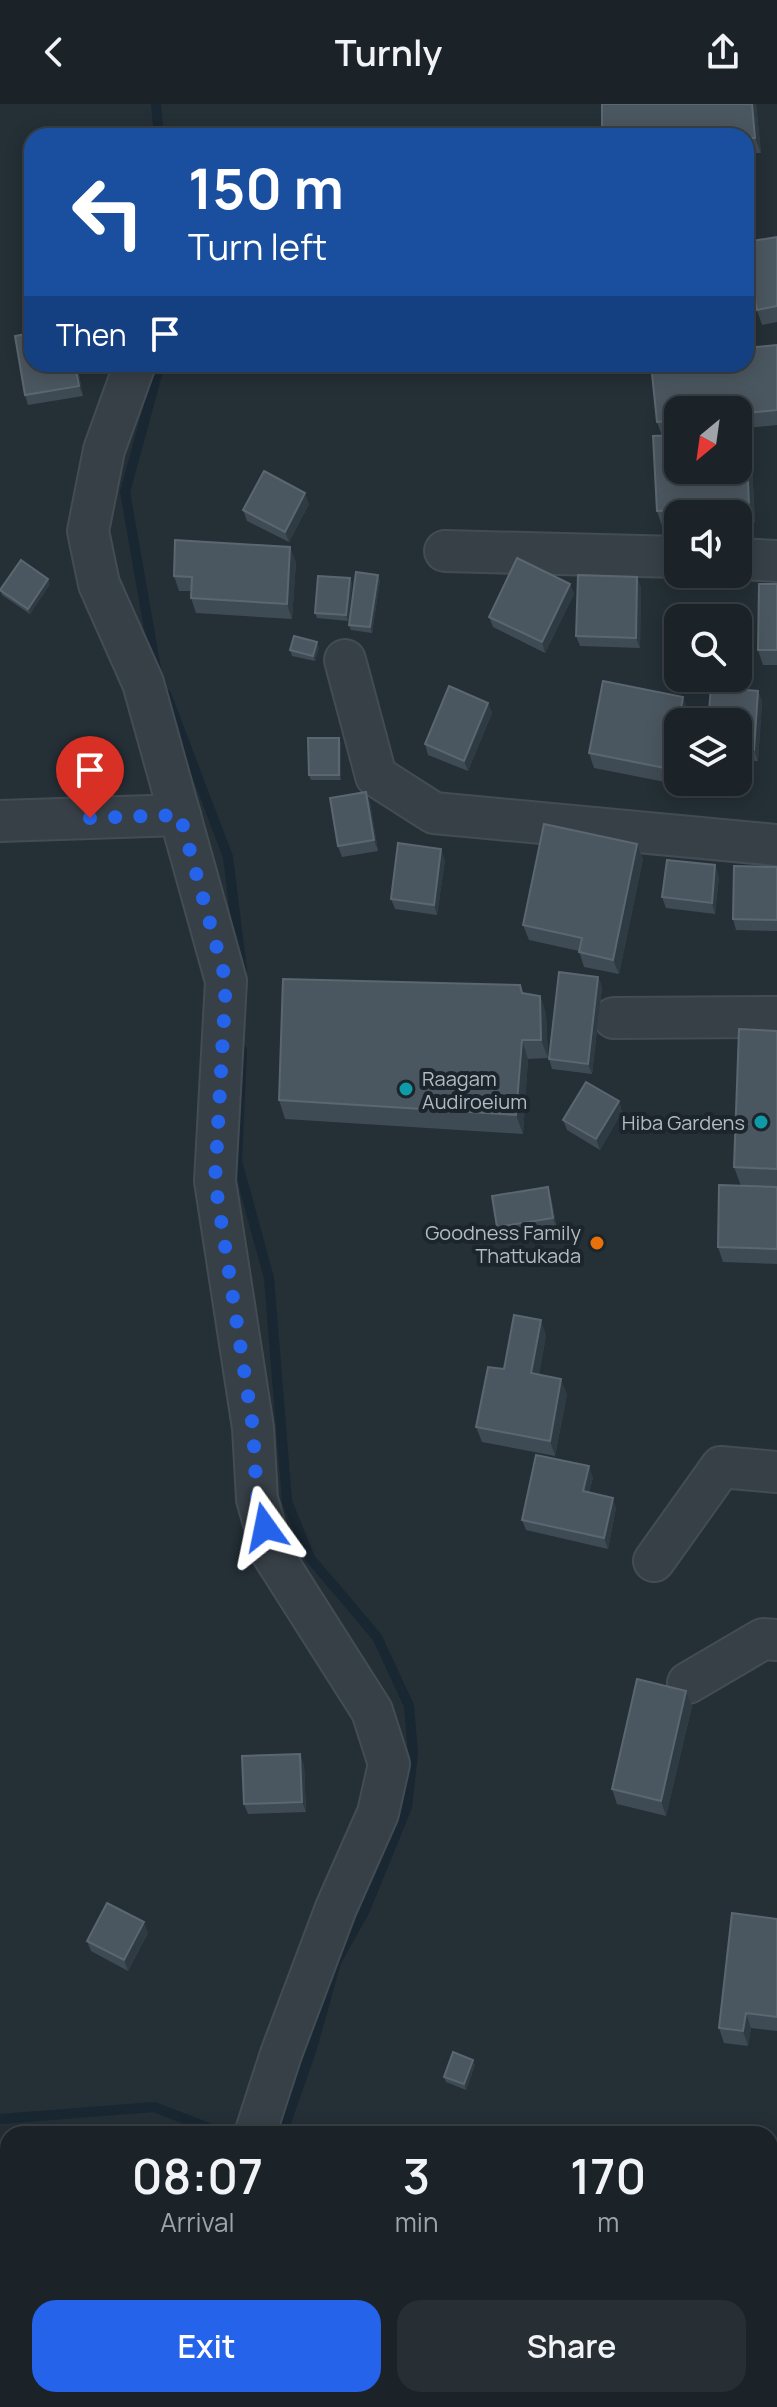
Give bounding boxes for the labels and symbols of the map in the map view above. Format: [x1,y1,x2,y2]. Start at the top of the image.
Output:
north arrow [664,396,752,484]
pin [56,736,124,818]
place label: Raagam Audiroeium [422,1065,527,1115]
marker: Raagam Audiroeium [397,1080,415,1098]
place label: Hiba Gardens [622,1109,745,1136]
marker: Hiba Gardens [752,1113,770,1131]
place label: Goodness Family Thattukada [425,1219,581,1269]
marker: Goodness Family Thattukada [588,1234,606,1252]
position arrow [223,1485,307,1569]

